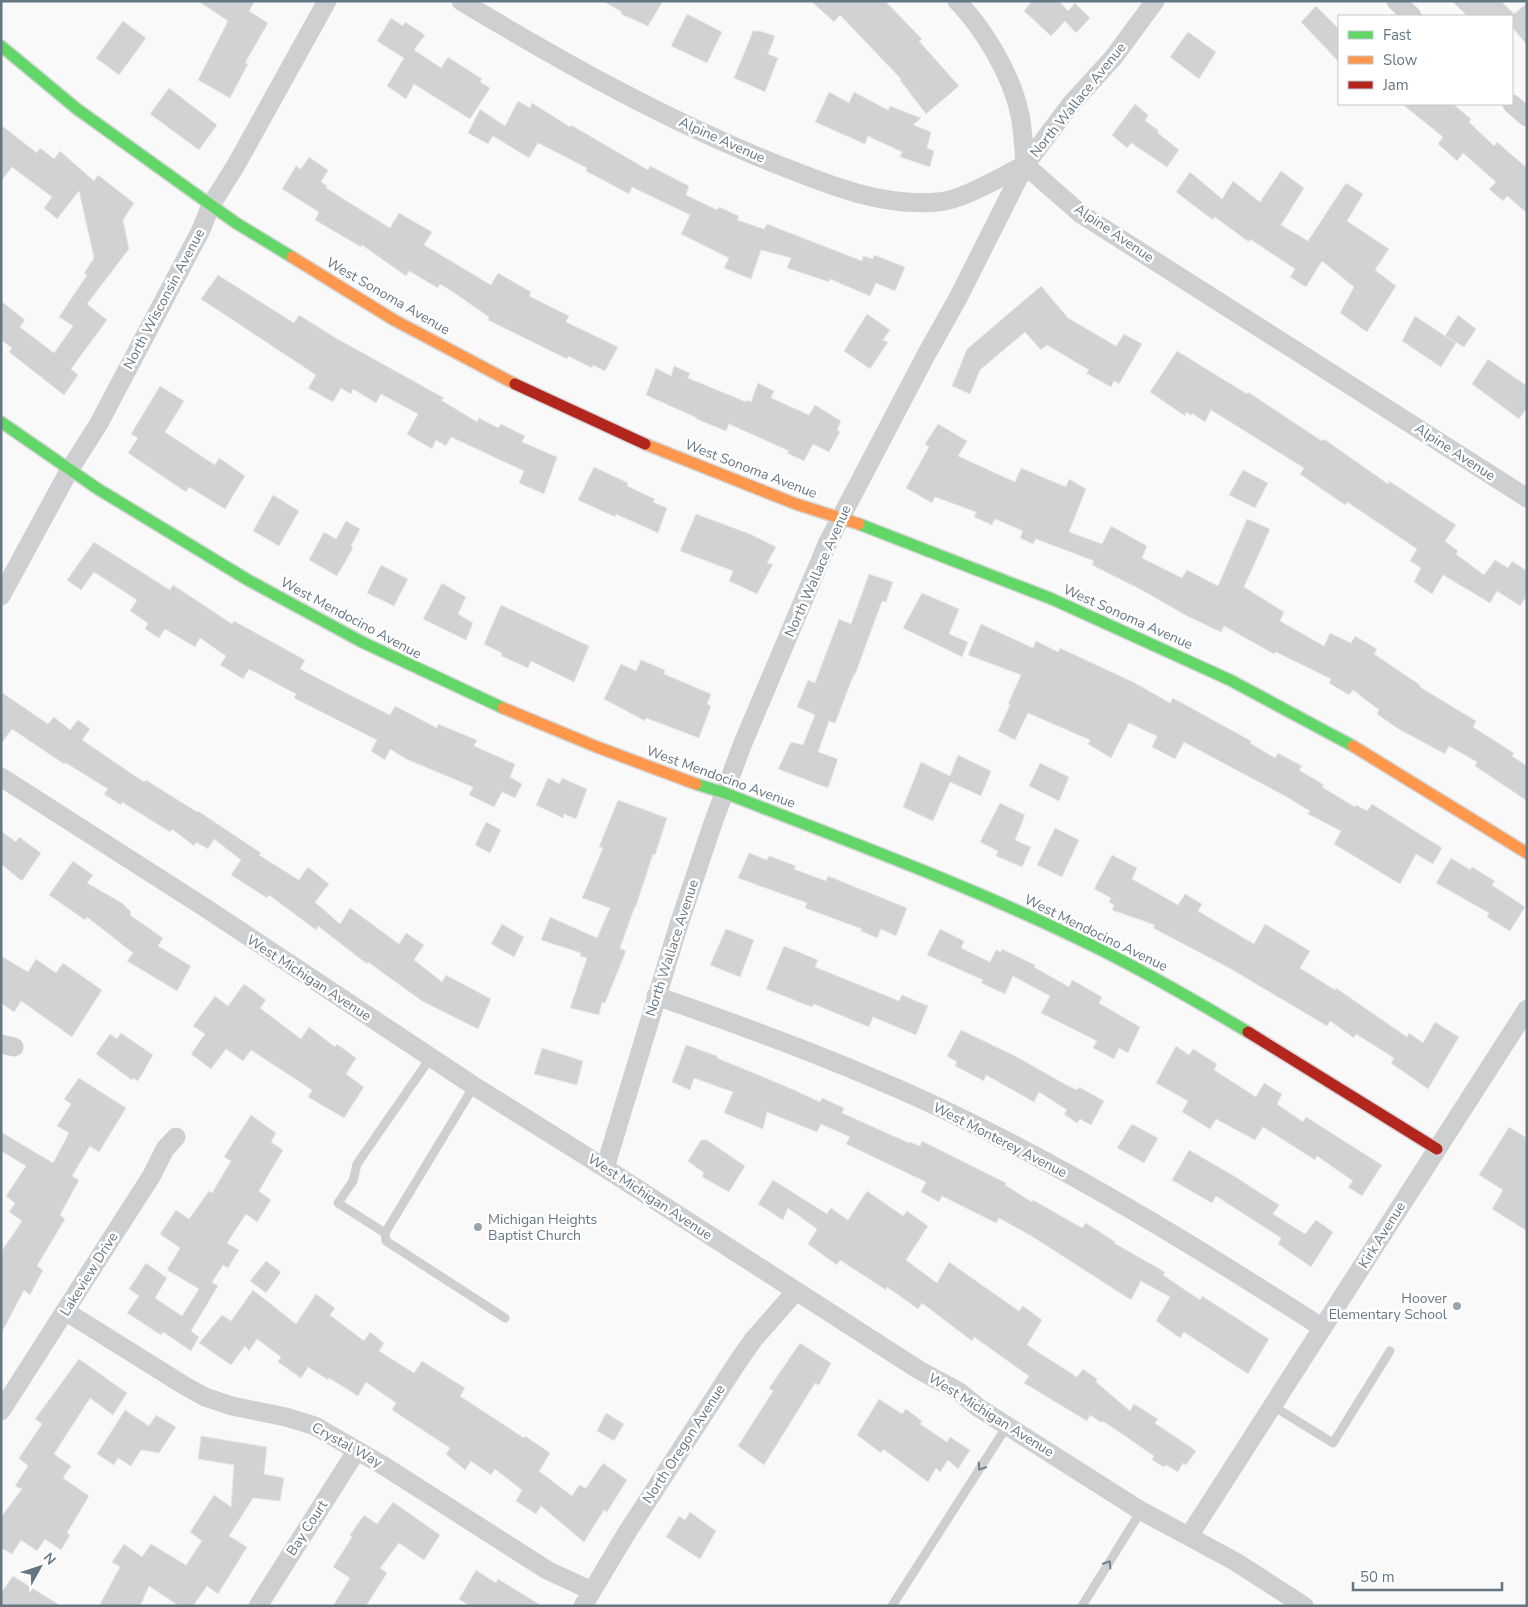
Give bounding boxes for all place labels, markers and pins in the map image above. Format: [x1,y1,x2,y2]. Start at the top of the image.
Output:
place label: Michigan Heights Baptist Church [488,1210,597,1245]
marker: Michigan Heights Baptist Church [472,1221,484,1233]
place label: Hoover Elementary School [1329,1289,1448,1324]
marker: Hoover Elementary School [1451,1300,1463,1312]

